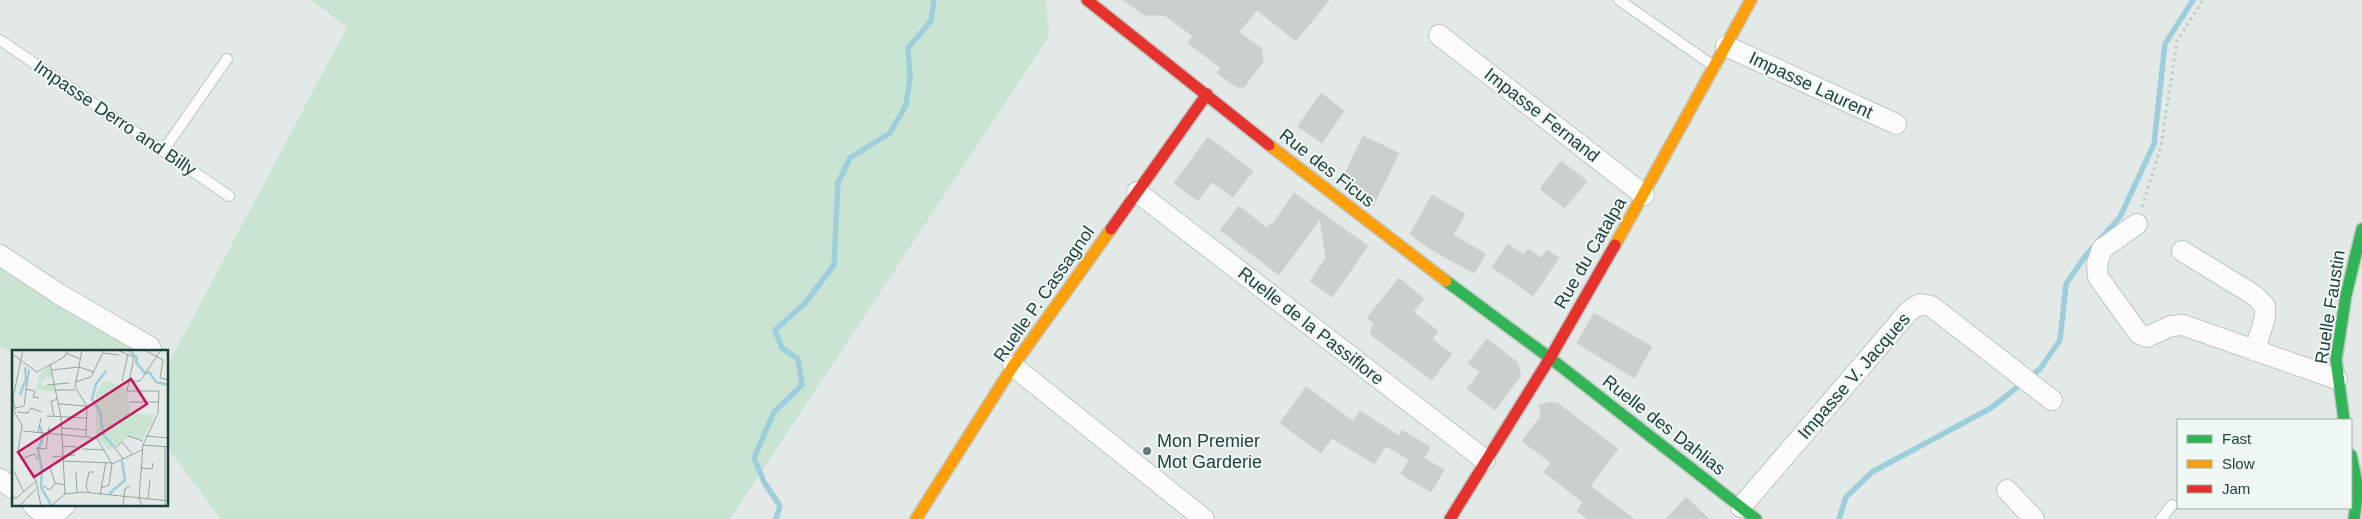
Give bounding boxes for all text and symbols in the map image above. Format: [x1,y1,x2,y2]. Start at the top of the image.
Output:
street label: Impasse Laurent [1746,48,1876,122]
street label: Impasse Derro and Billy [30,56,200,180]
street label: Impasse Fernand [1481,64,1603,166]
street label: Rue des Ficus [1276,125,1378,211]
street label: Rue du Catalpa [1550,193,1630,312]
street label: Ruelle P. Cassagnol [990,222,1098,366]
street label: Ruelle Faustin [2311,249,2349,365]
street label: Ruelle de la Passiflore [1234,263,1388,389]
street label: Impasse V. Jacques [1794,309,1914,443]
inset map [12,350,169,506]
street label: Ruelle des Dahlias [1599,371,1729,479]
legend [2177,419,2352,509]
text: Fast [2222,430,2252,447]
place label: Mon Premier Mot Garderie [1157,431,1262,472]
marker: Mon Premier Mot Garderie [1141,445,1153,457]
text: Slow [2222,455,2255,472]
text: Jam [2222,480,2250,497]

